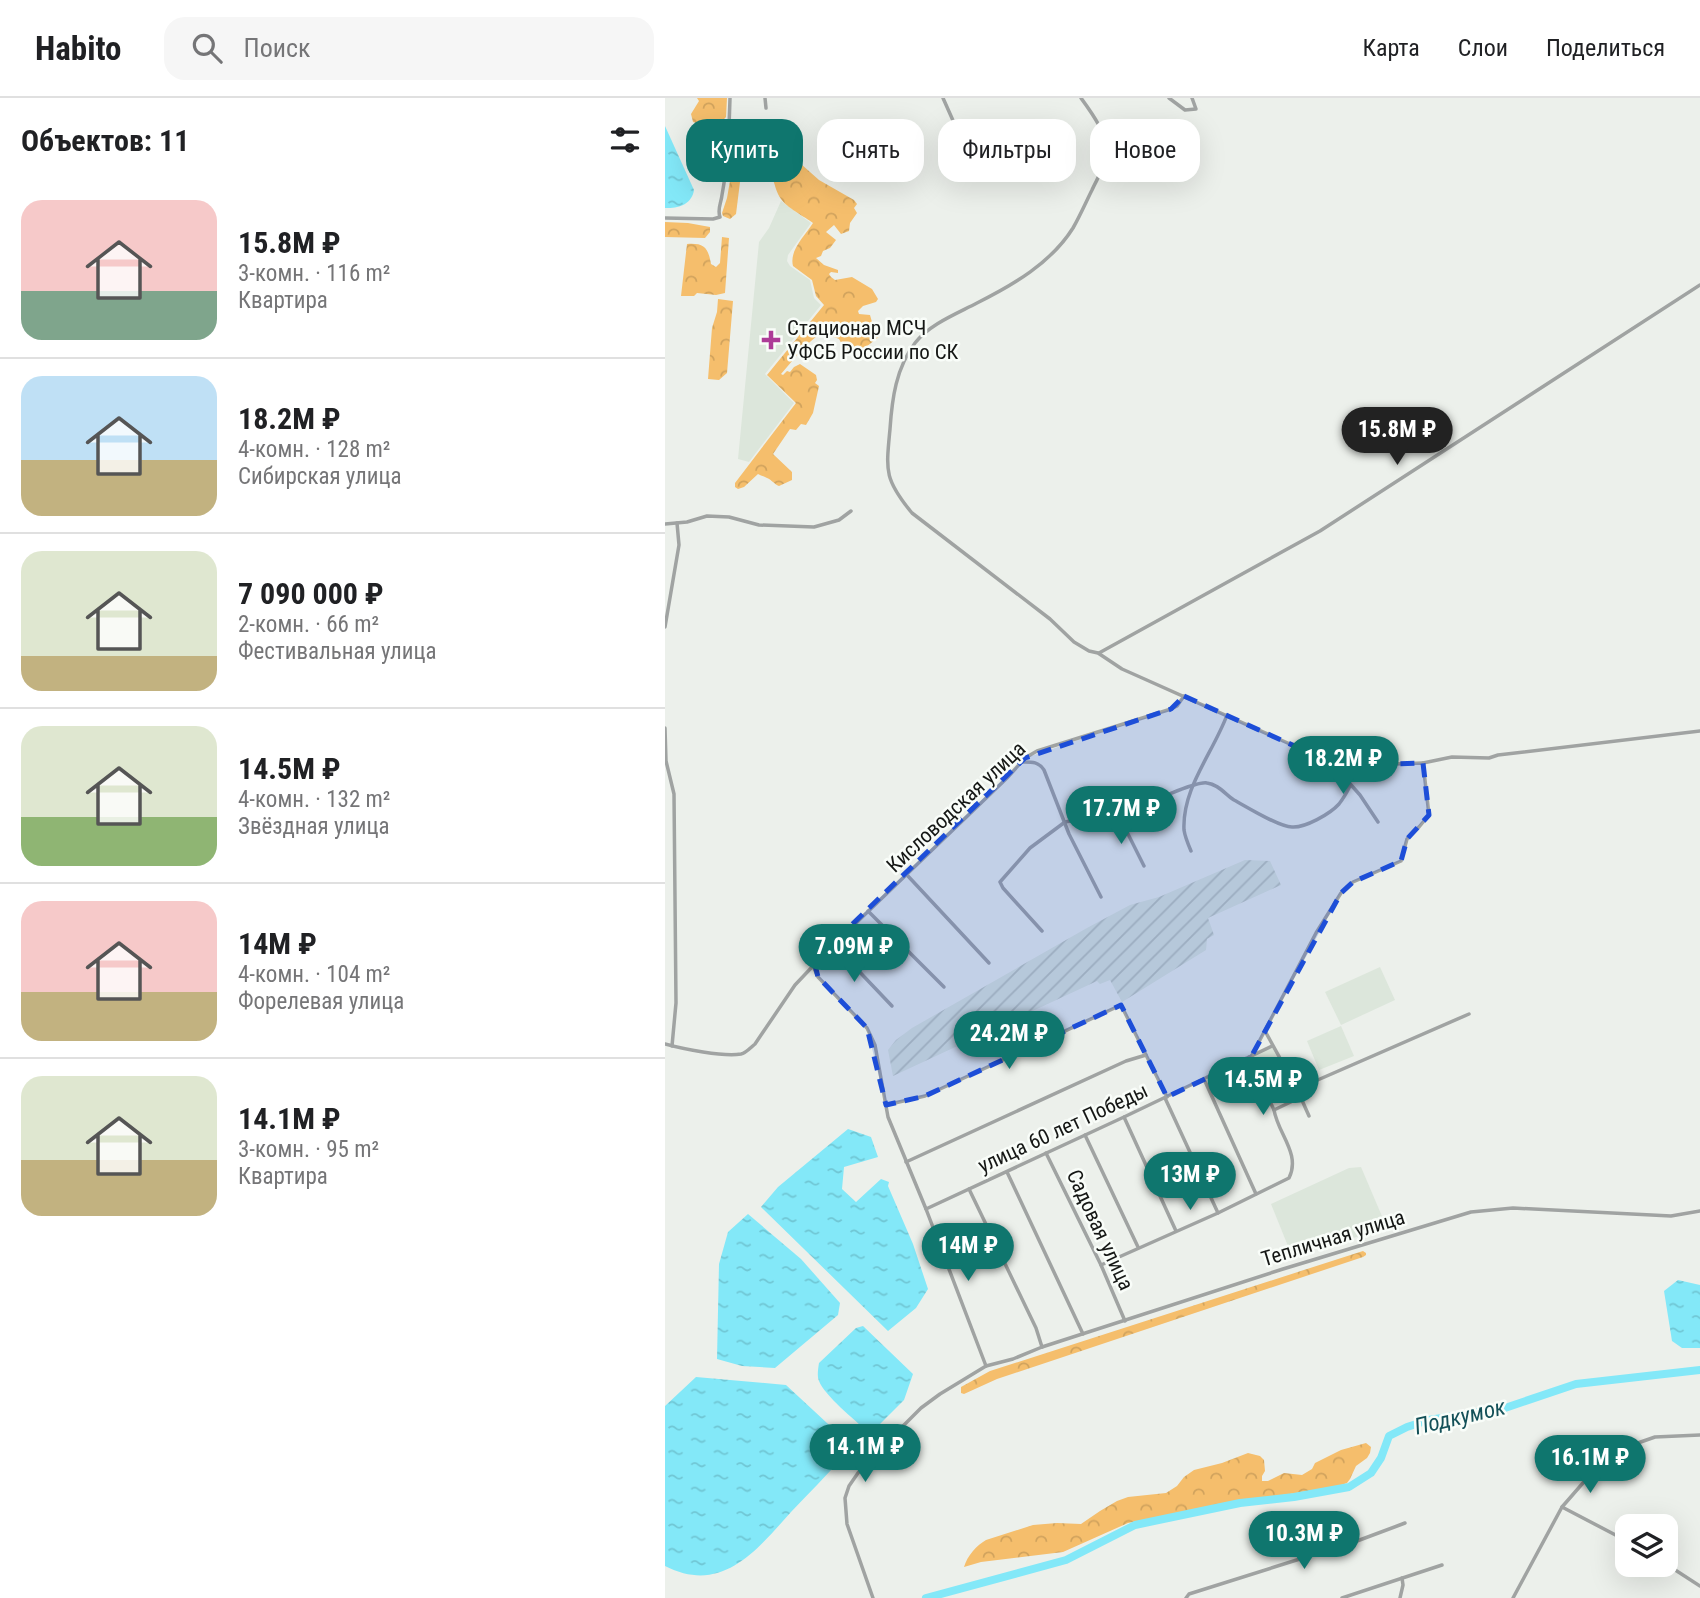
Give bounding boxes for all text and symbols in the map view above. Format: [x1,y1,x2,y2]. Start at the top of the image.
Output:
search box [164,17,654,80]
text: Habito [35,29,122,68]
icon: search [188,29,226,67]
text: Поиск [244,33,310,63]
text: Карта [1362,34,1420,62]
text: Слои [1458,34,1508,62]
text: Поделиться [1546,34,1665,62]
chip: Купить [686,119,803,182]
chip: Снять [817,119,924,182]
chip: Фильтры [938,119,1076,182]
chip: Новое [1090,119,1200,182]
icon: filters [606,121,644,159]
text: Объектов: 11 [21,123,189,158]
text: 15.8M ₽ [238,225,341,260]
icon: home [77,228,161,312]
text: 3-комн. · 116 m² [238,260,390,287]
text: Квартира [238,287,328,314]
place label: Стационар МСЧ УФСБ России по СК [787,316,959,364]
marker: Стационар МСЧ УФСБ России по СК [761,330,781,350]
text: 18.2M ₽ [238,401,341,436]
icon: home [77,404,161,488]
pin: 15.8M ₽ [1332,408,1462,467]
text: 15.8M ₽ [1358,416,1436,443]
text: 4-комн. · 128 m² [238,436,390,463]
text: Сибирская улица [238,463,401,490]
text: 7 090 000 ₽ [238,576,384,611]
icon: home [77,579,161,663]
text: 2-комн. · 66 m² [238,611,379,638]
text: Фестивальная улица [238,638,437,665]
pin: 18.2M ₽ [1278,736,1408,796]
street label: Кисловодская улица [882,737,1030,877]
text: 18.2M ₽ [1304,745,1382,772]
text: 14.5M ₽ [238,751,341,786]
icon: home [77,754,161,838]
text: 4-комн. · 132 m² [238,786,390,813]
pin: 17.7M ₽ [1056,786,1186,846]
text: 17.7M ₽ [1082,795,1160,822]
text: Звёздная улица [238,813,390,840]
pin: 7.09M ₽ [789,924,919,984]
text: 14M ₽ [238,926,317,961]
icon: home [77,929,161,1013]
text: 7.09M ₽ [815,933,893,960]
text: 4-комн. · 104 m² [238,961,390,988]
text: Форелевая улица [238,988,404,1015]
pin: 24.2M ₽ [944,1012,1074,1071]
text: 24.2M ₽ [970,1020,1048,1047]
pin: 14.5M ₽ [1198,1058,1328,1117]
text: 14.5M ₽ [1224,1066,1302,1093]
street label: улица 60 лет Победы [974,1078,1152,1178]
text: 14.1M ₽ [238,1101,341,1136]
icon: home [77,1104,161,1188]
text: 3-комн. · 95 m² [238,1136,379,1163]
pin: 13M ₽ [1141,1152,1239,1212]
text: 13M ₽ [1160,1161,1220,1188]
text: Квартира [238,1163,328,1190]
street label: Садовая улица [1062,1166,1138,1294]
street label: Тепличная улица [1259,1205,1407,1271]
pin: 14M ₽ [919,1224,1017,1283]
text: 14M ₽ [938,1232,998,1259]
water label: Подкумок [1412,1393,1509,1441]
pin: 14.1M ₽ [800,1424,930,1484]
text: 14.1M ₽ [826,1433,904,1460]
pin: 16.1M ₽ [1525,1436,1655,1495]
text: 16.1M ₽ [1551,1444,1629,1471]
pin: 10.3M ₽ [1239,1512,1369,1571]
map controls [1615,1514,1678,1577]
button: layers [1615,1514,1678,1577]
text: 10.3M ₽ [1265,1520,1343,1547]

